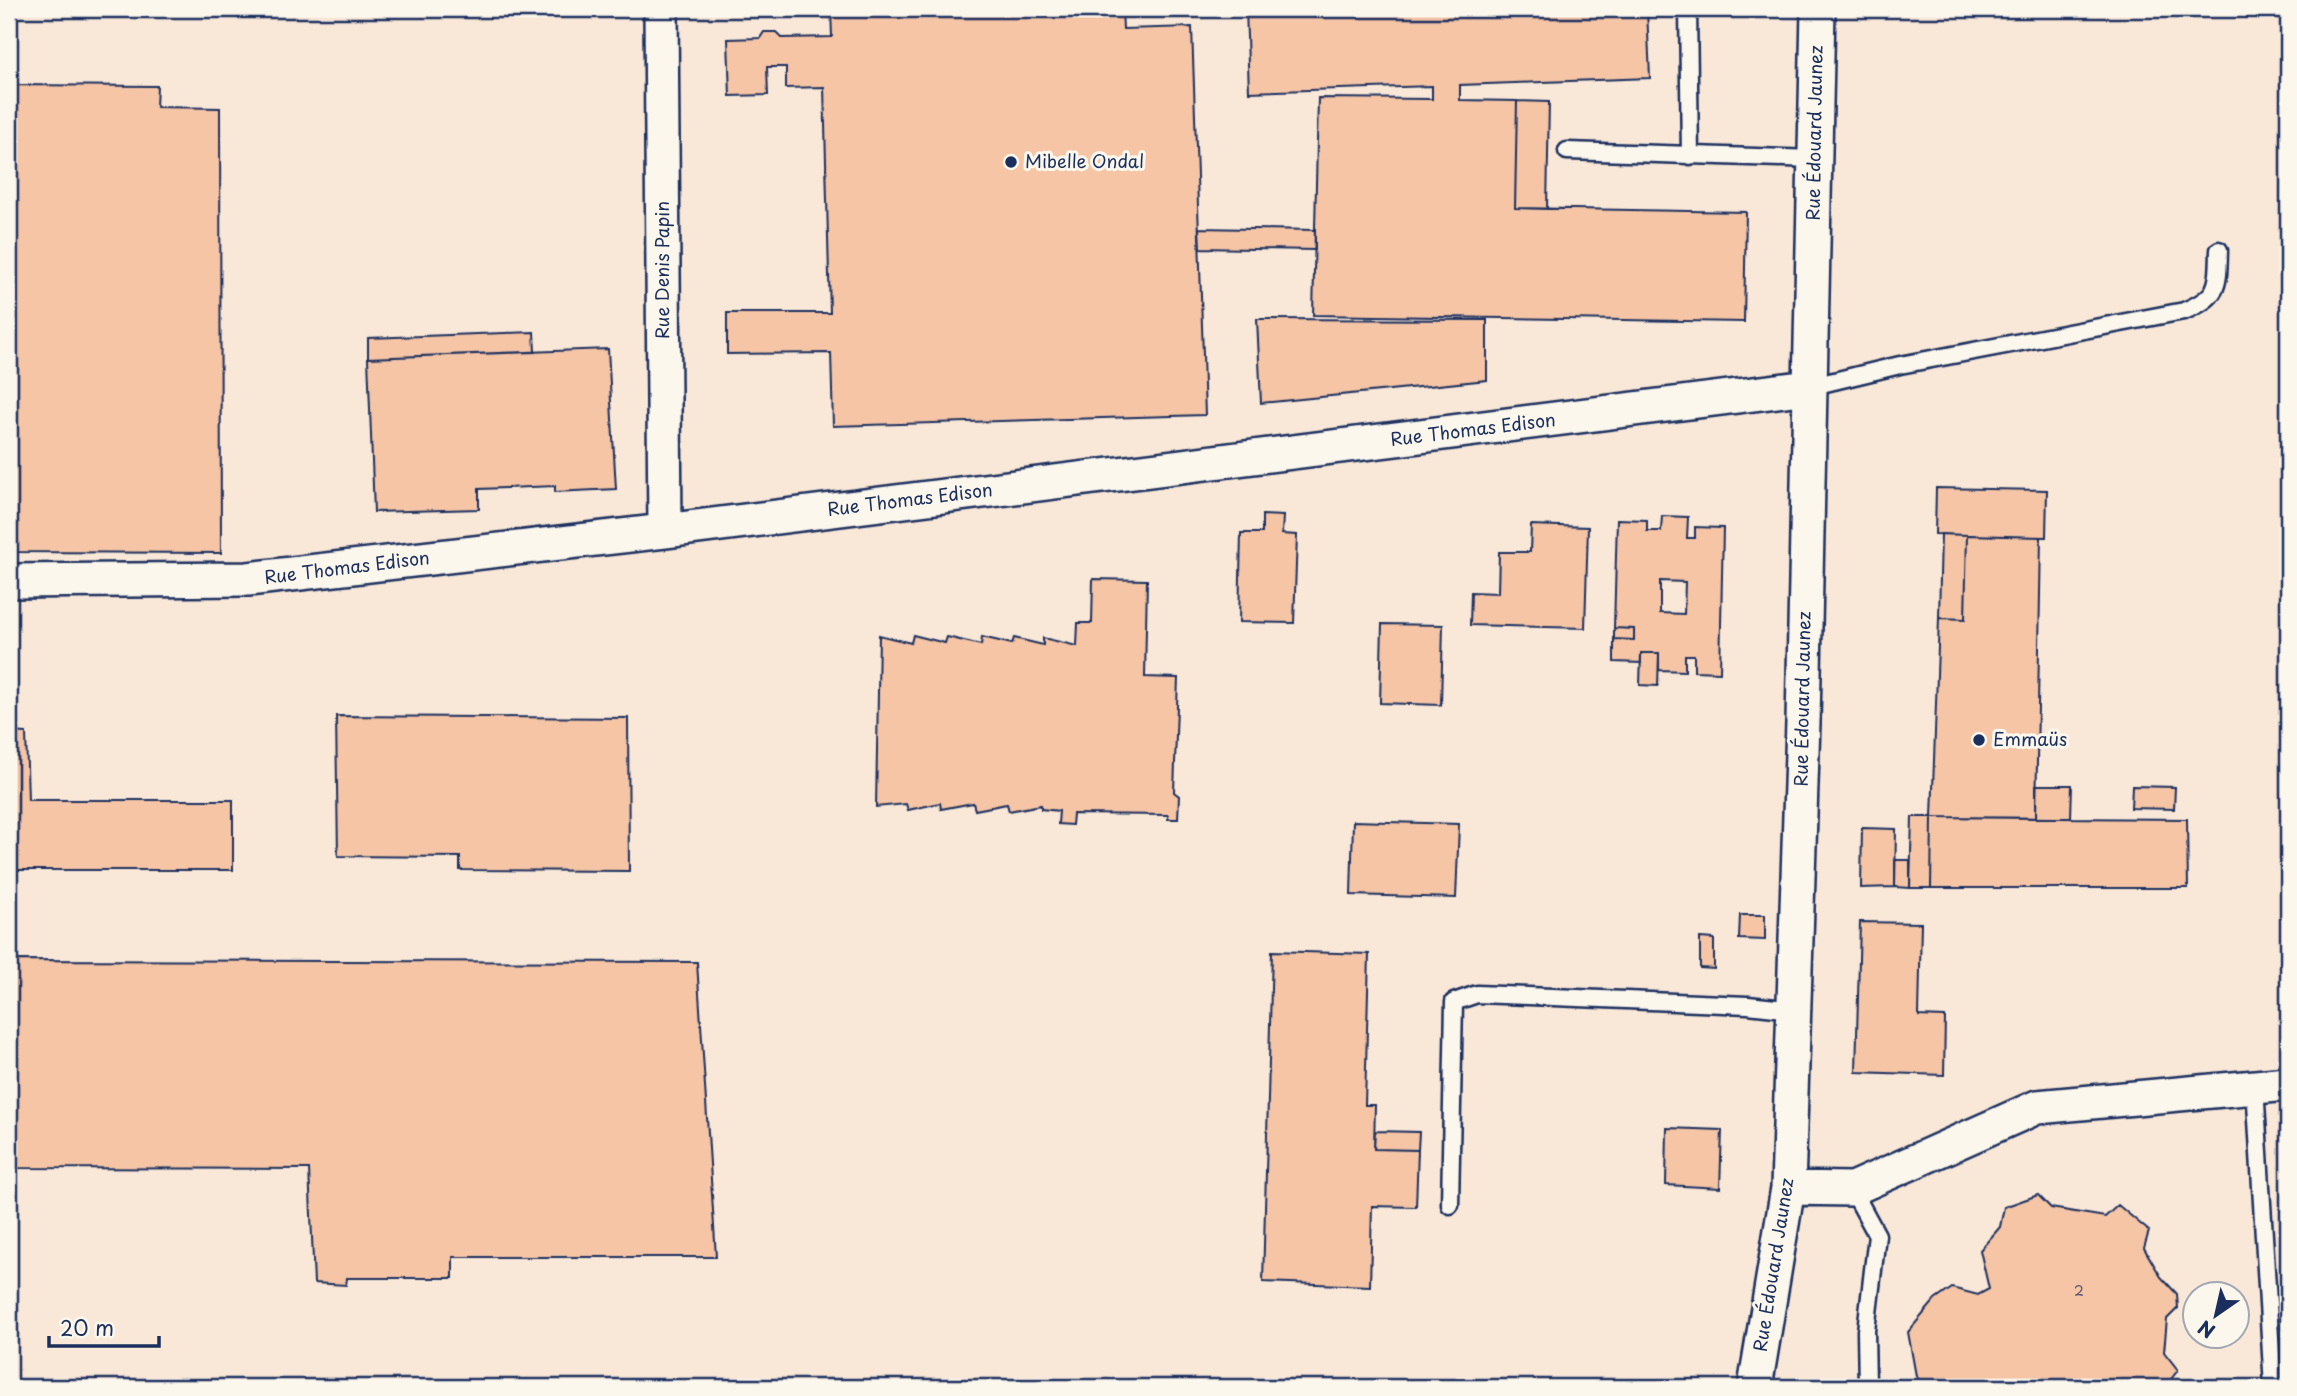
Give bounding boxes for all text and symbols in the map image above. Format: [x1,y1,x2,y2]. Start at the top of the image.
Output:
street label: Rue Édouard Jaunez [1798,45,1829,221]
place label: Mibelle Ondal [1025,147,1144,174]
marker: Mibelle Ondal [1003,154,1019,170]
street label: Rue Denis Papin [648,201,675,339]
street label: Rue Thomas Edison [1389,405,1557,452]
street label: Rue Thomas Edison [826,475,994,522]
street label: Rue Thomas Edison [263,543,431,590]
street label: Rue Édouard Jaunez [1786,611,1817,787]
place label: Emmaüs [1993,725,2067,752]
marker: Emmaüs [1971,732,1987,748]
street label: Rue Édouard Jaunez [1745,1176,1800,1353]
house number: 2 [2074,1280,2084,1301]
north arrow [2182,1280,2252,1350]
scale bar [49,1305,159,1349]
text: 20 m [60,1311,114,1343]
text: N [2192,1314,2220,1346]

